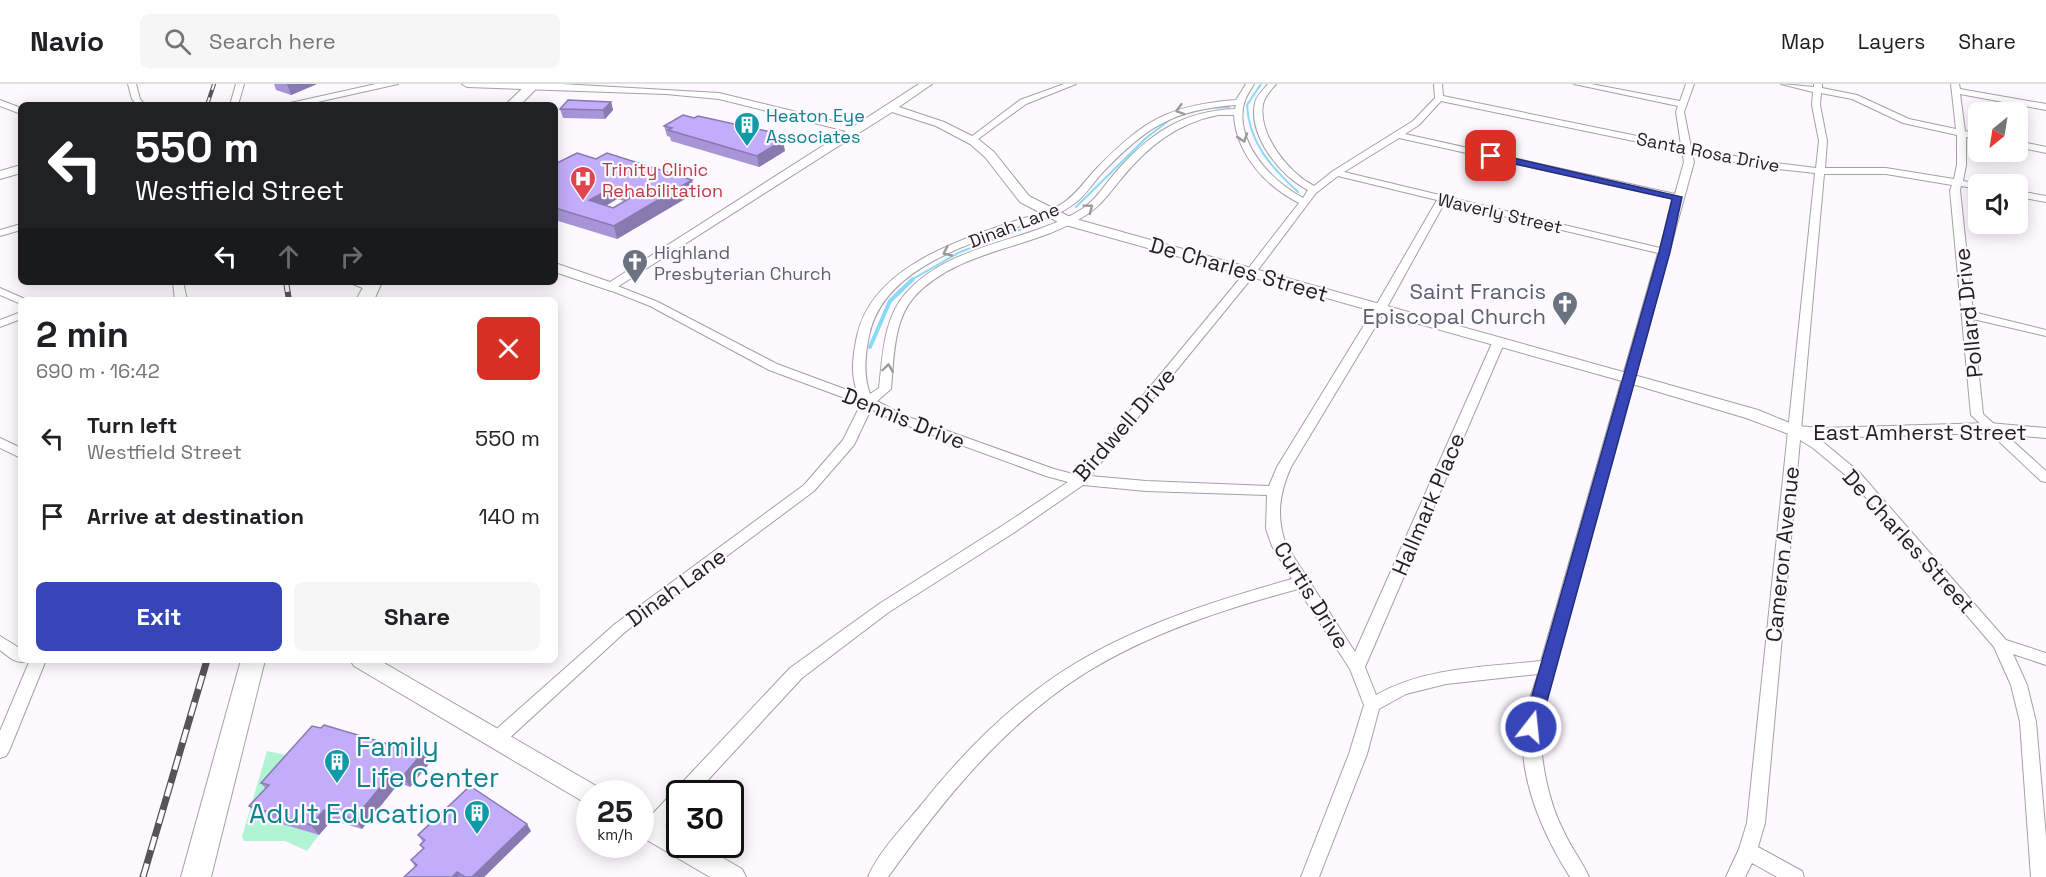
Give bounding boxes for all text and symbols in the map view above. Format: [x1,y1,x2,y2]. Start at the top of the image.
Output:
search box [140,14,560,68]
text: Navio [30,23,104,59]
icon: search [161,25,194,58]
text: Search here [209,27,336,55]
text: Map [1781,28,1825,55]
text: Layers [1858,28,1925,55]
text: Share [1958,28,2016,55]
north arrow [1968,102,2028,162]
map controls [1968,102,2028,234]
one-way arrow [1175,103,1186,115]
place label: Heaton Eye Associates [766,104,865,148]
building icon: Heaton Eye Associates [732,110,762,148]
text: 550 m [135,121,259,174]
icon: left [36,126,114,204]
street label: Santa Rosa Drive [1634,127,1782,177]
pin [1465,130,1516,181]
one-way arrow [1236,132,1248,142]
icon: arrive [1474,139,1507,172]
place label: Trinity Clinic Rehabilitation [602,158,723,202]
hospital icon: Trinity Clinic Rehabilitation [568,164,598,202]
text: Westfield Street [135,173,344,208]
button: sound [1968,174,2028,234]
street label: Waverly Street [1435,187,1565,239]
street label: Dinah Lane [965,197,1063,253]
one-way arrow [1082,204,1093,215]
street label: De Charles Street [1146,230,1332,308]
icon: left [209,240,242,273]
icon: ahead [272,240,305,273]
icon: right [335,240,368,273]
place label: Highland Presbyterian Church [654,241,832,285]
one-way arrow [943,245,954,257]
church icon: Highland Presbyterian Church [620,247,650,285]
street label: Pollard Drive [1947,247,1989,379]
place label: Saint Francis Episcopal Church [1362,277,1546,330]
church icon: Saint Francis Episcopal Church [1550,289,1580,327]
text: 2 min [36,312,129,358]
button: close [477,317,540,380]
text: 690 m · 16:42 [36,358,160,384]
street label: Birdwell Drive [1067,361,1181,487]
one-way arrow [881,363,893,373]
street label: Dennis Drive [839,381,969,455]
text: Turn left [87,411,177,439]
street label: East Amherst Street [1813,418,2027,446]
icon: left [36,422,69,455]
text: 550 m [475,424,540,452]
street label: Hallmark Place [1385,428,1471,580]
text: Westfield Street [87,439,242,465]
street label: De Charles Street [1837,463,1981,619]
street label: Cameron Avenue [1759,465,1805,643]
icon: arrive [36,500,69,533]
text: Arrive at destination [87,502,304,530]
text: 140 m [478,502,540,530]
street label: Curtis Drive [1268,536,1356,654]
street label: Dinah Lane [621,541,731,633]
button: Exit [36,582,282,651]
button: Share [294,582,540,651]
position arrow [1499,695,1563,759]
place label: Family Life Center [356,729,499,795]
building icon: Family Life Center [322,747,352,785]
speed limit sign: 30 [666,780,744,858]
text: 25 [597,792,633,831]
place label: Adult Education [249,796,458,831]
building icon: Adult Education [462,798,492,836]
text: km/h [597,825,633,844]

